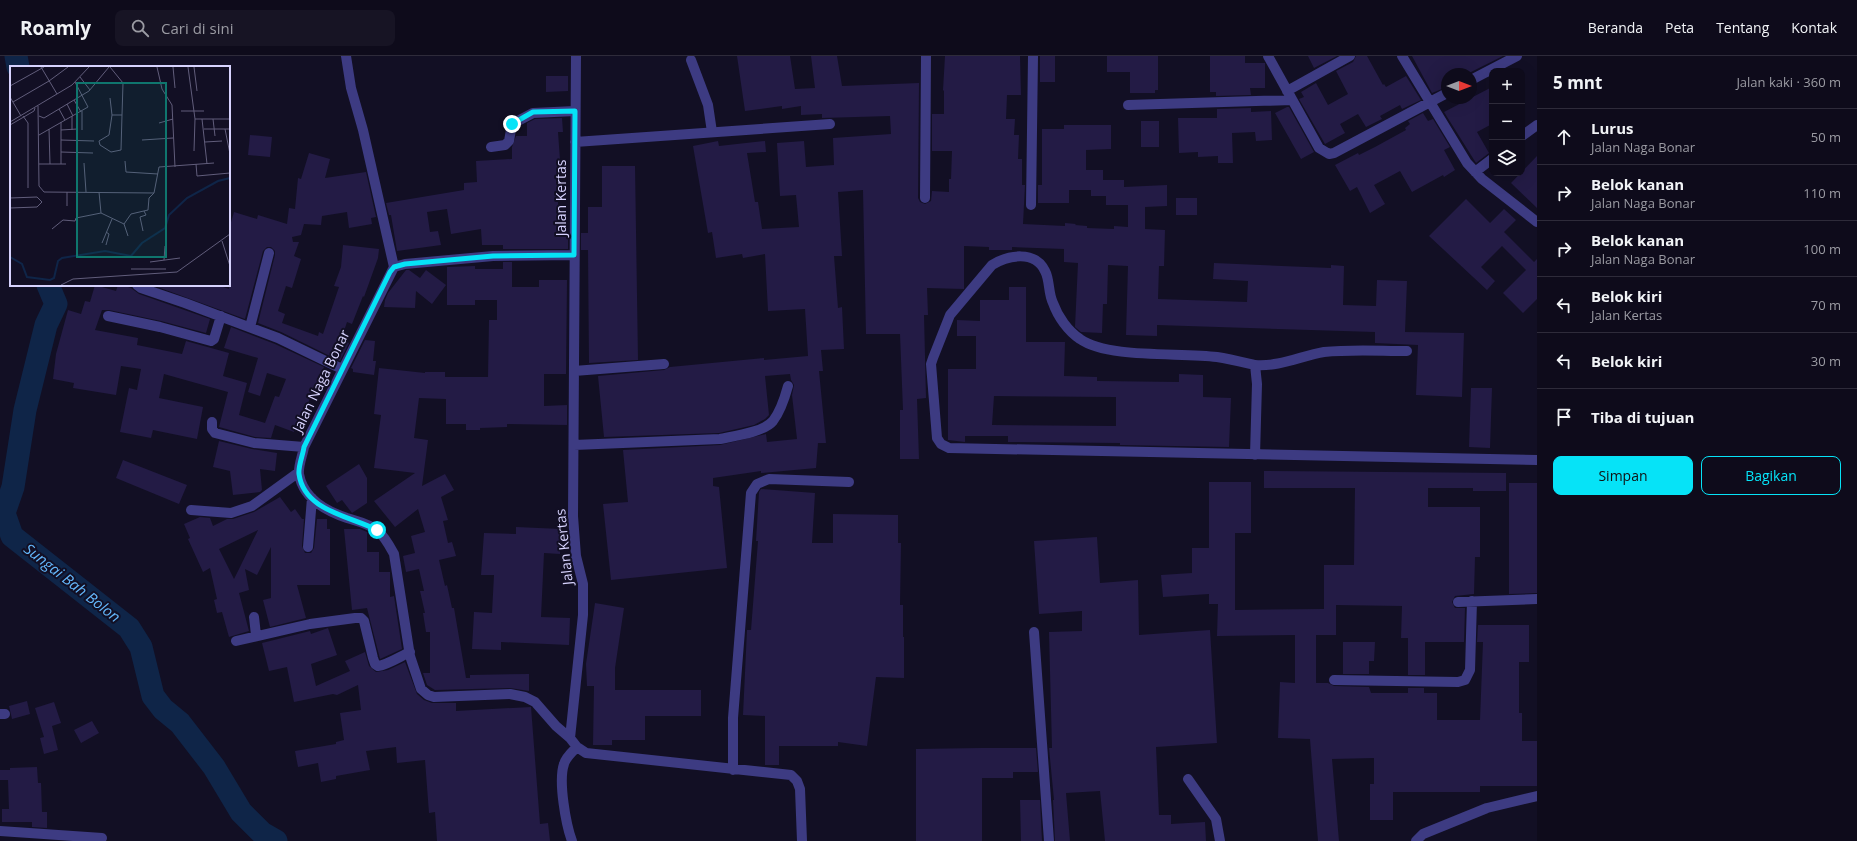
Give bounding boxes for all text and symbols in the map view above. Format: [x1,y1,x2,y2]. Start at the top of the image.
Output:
search box [115,10,395,46]
text: Roamly [20,15,91,41]
icon: search [129,17,151,39]
text: Cari di sini [161,18,233,38]
text: Beranda [1588,18,1643,37]
text: Peta [1665,18,1694,37]
text: Tentang [1716,18,1769,37]
text: Kontak [1791,18,1837,37]
inset map [10,66,230,286]
north arrow [1441,68,1477,104]
map controls [1489,68,1525,176]
button: + [1489,68,1525,104]
text: 5 mnt [1553,71,1602,94]
text: Jalan kaki · 360 m [1736,73,1841,91]
button: − [1489,104,1525,140]
route end [503,115,521,133]
text: Lurus [1591,118,1633,138]
icon: ahead [1553,126,1575,148]
text: 50 m [1811,128,1841,146]
text: Jalan Naga Bonar [1591,138,1695,156]
button: layers [1489,140,1525,176]
street label: Jalan Kertas [551,159,570,238]
text: Belok kanan [1591,174,1684,194]
icon: right [1553,182,1575,204]
text: 110 m [1803,184,1841,202]
text: Jalan Naga Bonar [1591,194,1695,212]
text: Belok kanan [1591,230,1684,250]
icon: right [1553,238,1575,260]
text: 100 m [1803,240,1841,258]
text: Jalan Naga Bonar [1591,250,1695,268]
text: Belok kiri [1591,286,1662,306]
icon: left [1553,294,1575,316]
text: 70 m [1811,296,1841,314]
text: Jalan Kertas [1591,306,1662,324]
street label: Jalan Naga Bonar [287,326,354,437]
icon: left [1553,350,1575,372]
text: Belok kiri [1591,351,1662,371]
text: 30 m [1811,352,1841,370]
icon: arrive [1553,406,1575,428]
text: Tiba di tujuan [1591,407,1694,427]
button: Simpan [1553,456,1693,495]
button: Bagikan [1701,456,1841,495]
street label: Jalan Kertas [550,508,577,588]
route start [368,521,386,539]
water label: Sungai Bah Bolon [20,538,125,626]

